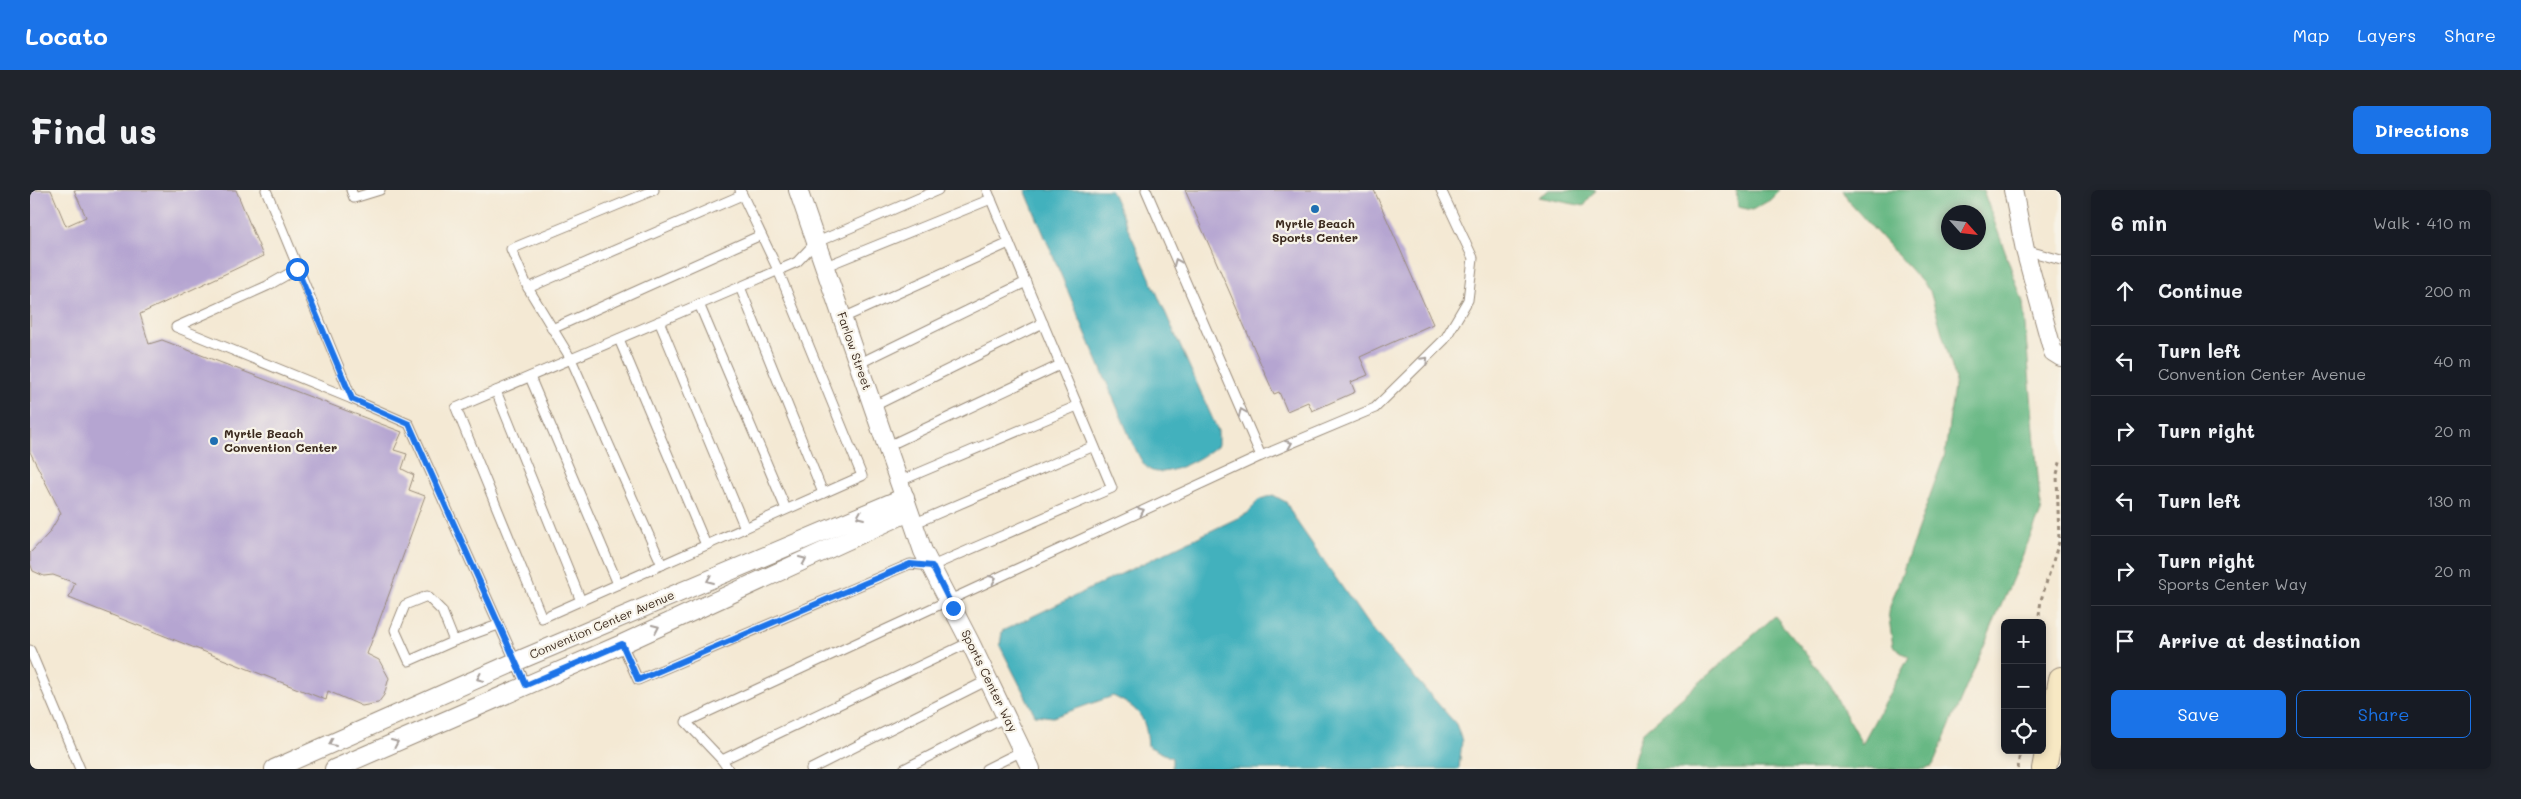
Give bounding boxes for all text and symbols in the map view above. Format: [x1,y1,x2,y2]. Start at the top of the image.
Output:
text: Locato [25,20,108,51]
text: Map [2293,23,2329,47]
text: Layers [2357,23,2416,47]
text: Share [2444,23,2496,47]
button: Directions [2353,106,2491,154]
text: Find us [30,107,157,153]
marker: Myrtle Beach Sports Center [1309,203,1321,215]
north arrow [1941,205,1986,250]
text: 6 min [2111,209,2167,236]
text: Walk · 410 m [2373,212,2471,233]
place label: Myrtle Beach Sports Center [1272,215,1358,245]
route start [286,258,309,281]
one-way arrow [1173,258,1184,267]
icon: ahead [2111,277,2139,305]
text: Continue [2158,278,2243,303]
text: 200 m [2424,280,2471,301]
street label: Farlow Street [834,309,876,392]
text: Turn left [2158,338,2241,363]
icon: left [2111,347,2139,375]
text: 40 m [2434,350,2471,371]
one-way arrow [1419,357,1428,366]
text: Convention Center Avenue [2158,363,2366,384]
one-way arrow [1237,408,1248,417]
icon: right [2111,417,2139,445]
text: Turn right [2158,418,2255,443]
text: 20 m [2434,420,2471,441]
place label: Myrtle Beach Convention Center [224,425,337,455]
marker: Myrtle Beach Convention Center [208,435,220,447]
one-way arrow [1284,440,1293,451]
icon: left [2111,487,2139,515]
text: Turn left [2158,488,2241,513]
text: 130 m [2427,490,2471,511]
one-way arrow [1136,507,1145,518]
one-way arrow [856,510,865,520]
text: Turn right [2158,548,2255,573]
one-way arrow [798,556,807,566]
icon: right [2111,557,2139,585]
text: 20 m [2434,560,2471,581]
one-way arrow [706,573,715,584]
text: Sports Center Way [2158,573,2307,594]
one-way arrow [988,575,997,585]
street label: Convention Center Avenue [527,586,677,662]
route end [942,597,965,620]
map controls [2001,619,2046,754]
button: + [2001,619,2046,664]
one-way arrow [651,624,660,634]
street label: Sports Center Way [958,627,1022,734]
icon: arrive [2111,627,2139,655]
text: Arrive at destination [2158,628,2361,653]
button: − [2001,664,2046,709]
one-way arrow [476,671,485,682]
button: Save [2111,690,2286,738]
button: Share [2296,690,2471,738]
button: locate [2001,709,2046,754]
one-way arrow [328,737,337,748]
one-way arrow [390,738,399,749]

